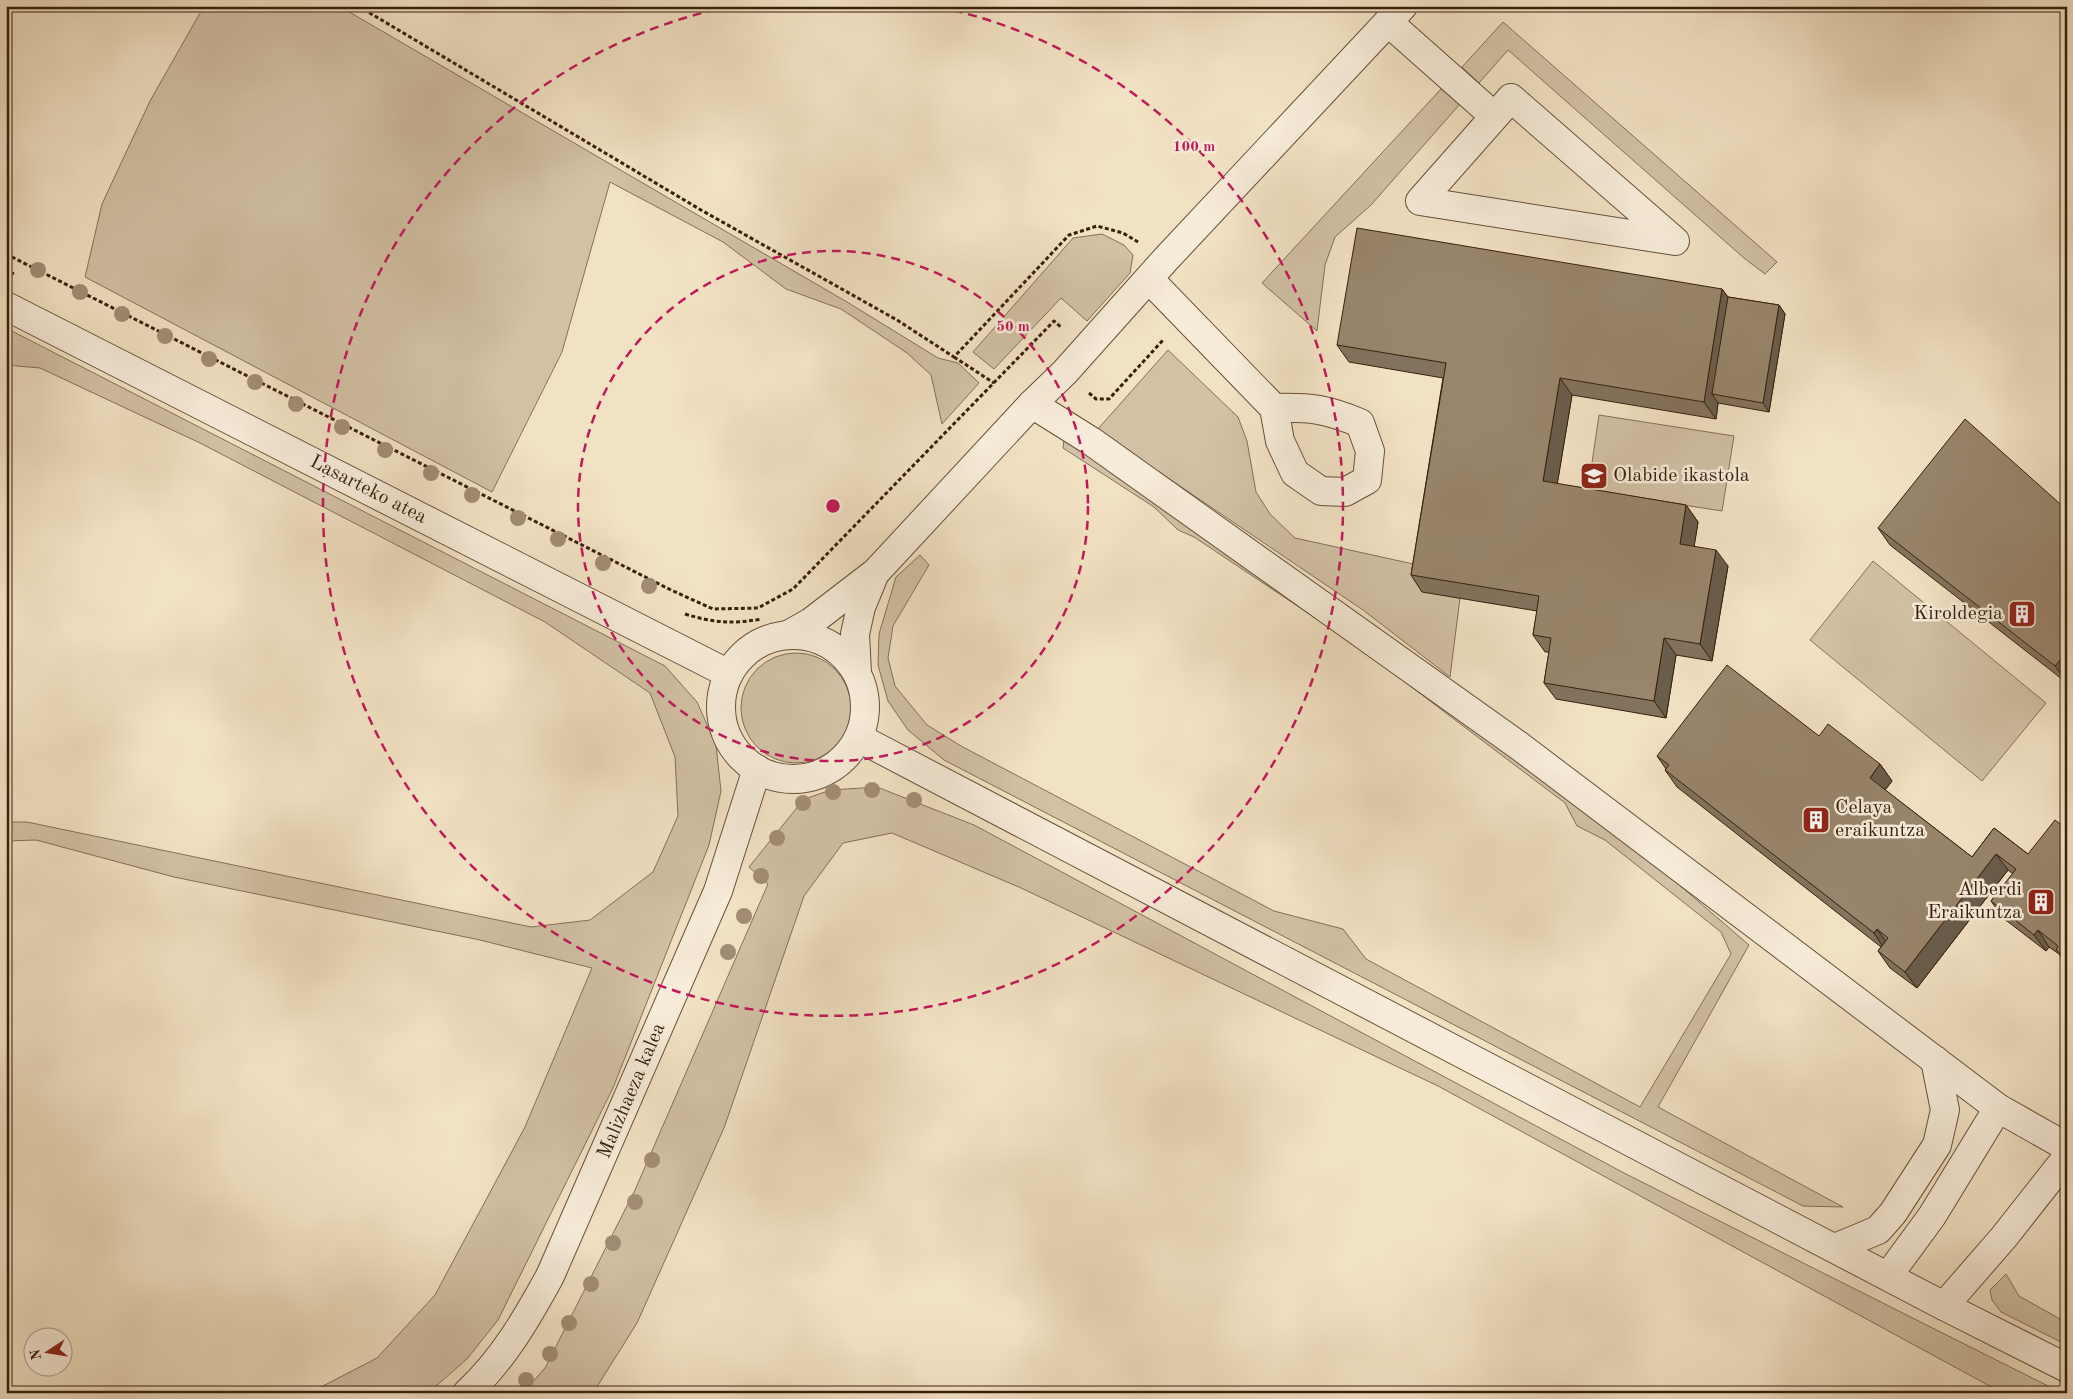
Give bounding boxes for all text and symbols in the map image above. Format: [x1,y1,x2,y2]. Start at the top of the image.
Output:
text: 100 m [1173,140,1215,155]
text: 50 m [996,320,1030,335]
street label: Lasarteko atea [306,452,430,528]
school or university icon: Olabide ikastola [1579,461,1609,491]
place label: Olabide ikastola [1613,466,1750,486]
centre of rings [824,497,842,515]
building icon: Kiroldegia [2007,599,2037,629]
place label: Kiroldegia [1913,604,2003,624]
place label: Celaya eraikuntza [1835,798,1925,841]
building icon: Celaya eraikuntza [1801,805,1831,835]
place label: Alberdi Eraikuntza [1927,880,2022,923]
building icon: Alberdi Eraikuntza [2026,887,2056,917]
street label: Malizhaeza kalea [594,1020,670,1162]
north arrow [22,1326,72,1376]
text: N [28,1348,44,1361]

